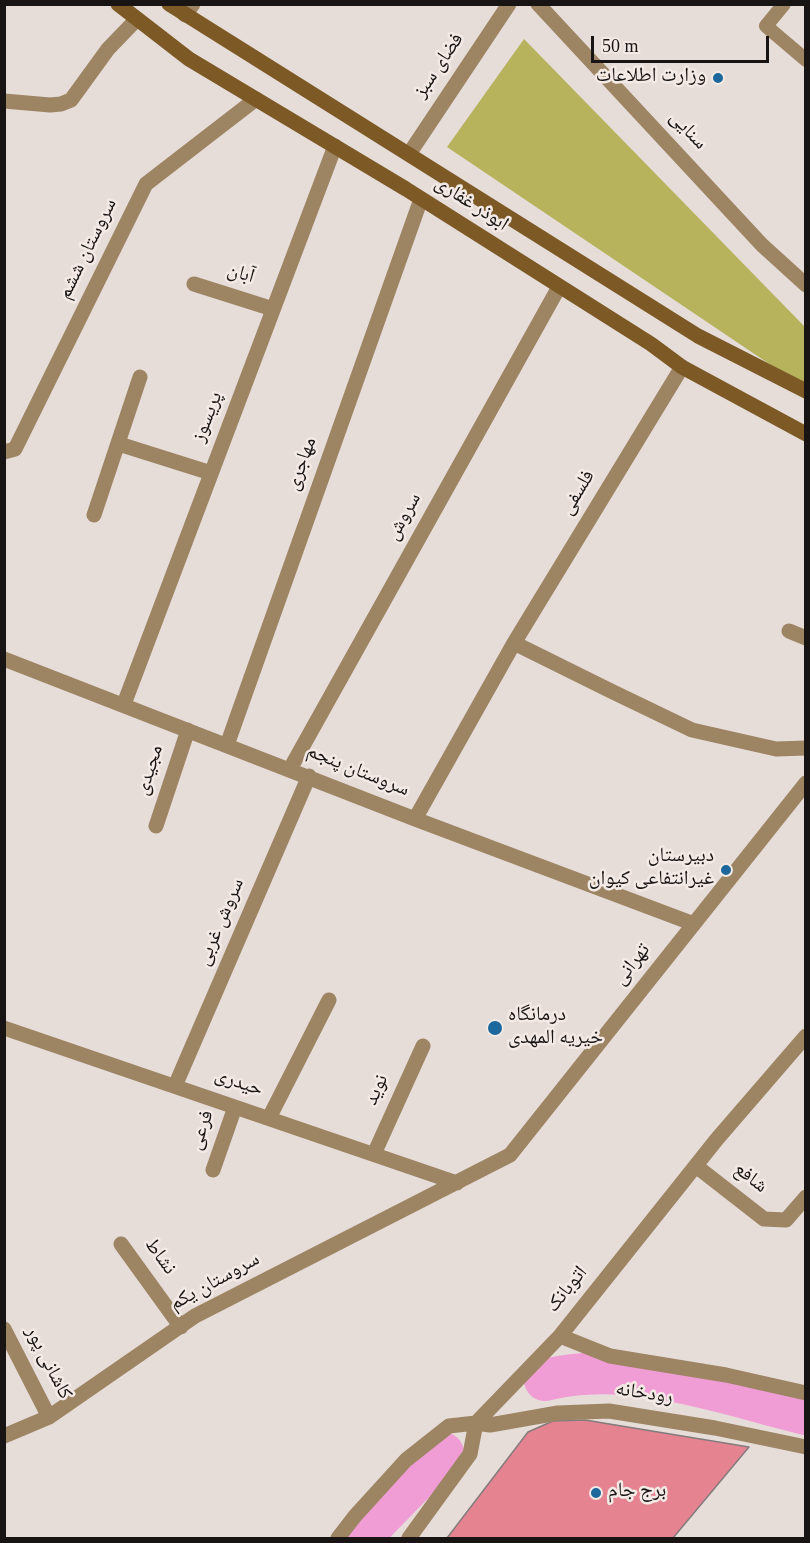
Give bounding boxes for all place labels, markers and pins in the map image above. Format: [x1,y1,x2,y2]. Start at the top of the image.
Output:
place label: وزارت اطلاعات [596,66,706,90]
marker: وزارت اطلاعات [711,71,725,85]
place label: دبیرستان غیرانتفاعی کیوان [589,846,714,893]
marker: دبیرستان غیرانتفاعی کیوان [719,863,733,877]
place label: درمانگاه خیریه المهدی [508,1005,603,1052]
marker: درمانگاه خیریه المهدی [486,1019,504,1037]
place label: برج جام [608,1481,666,1505]
marker: برج جام [589,1486,603,1500]

